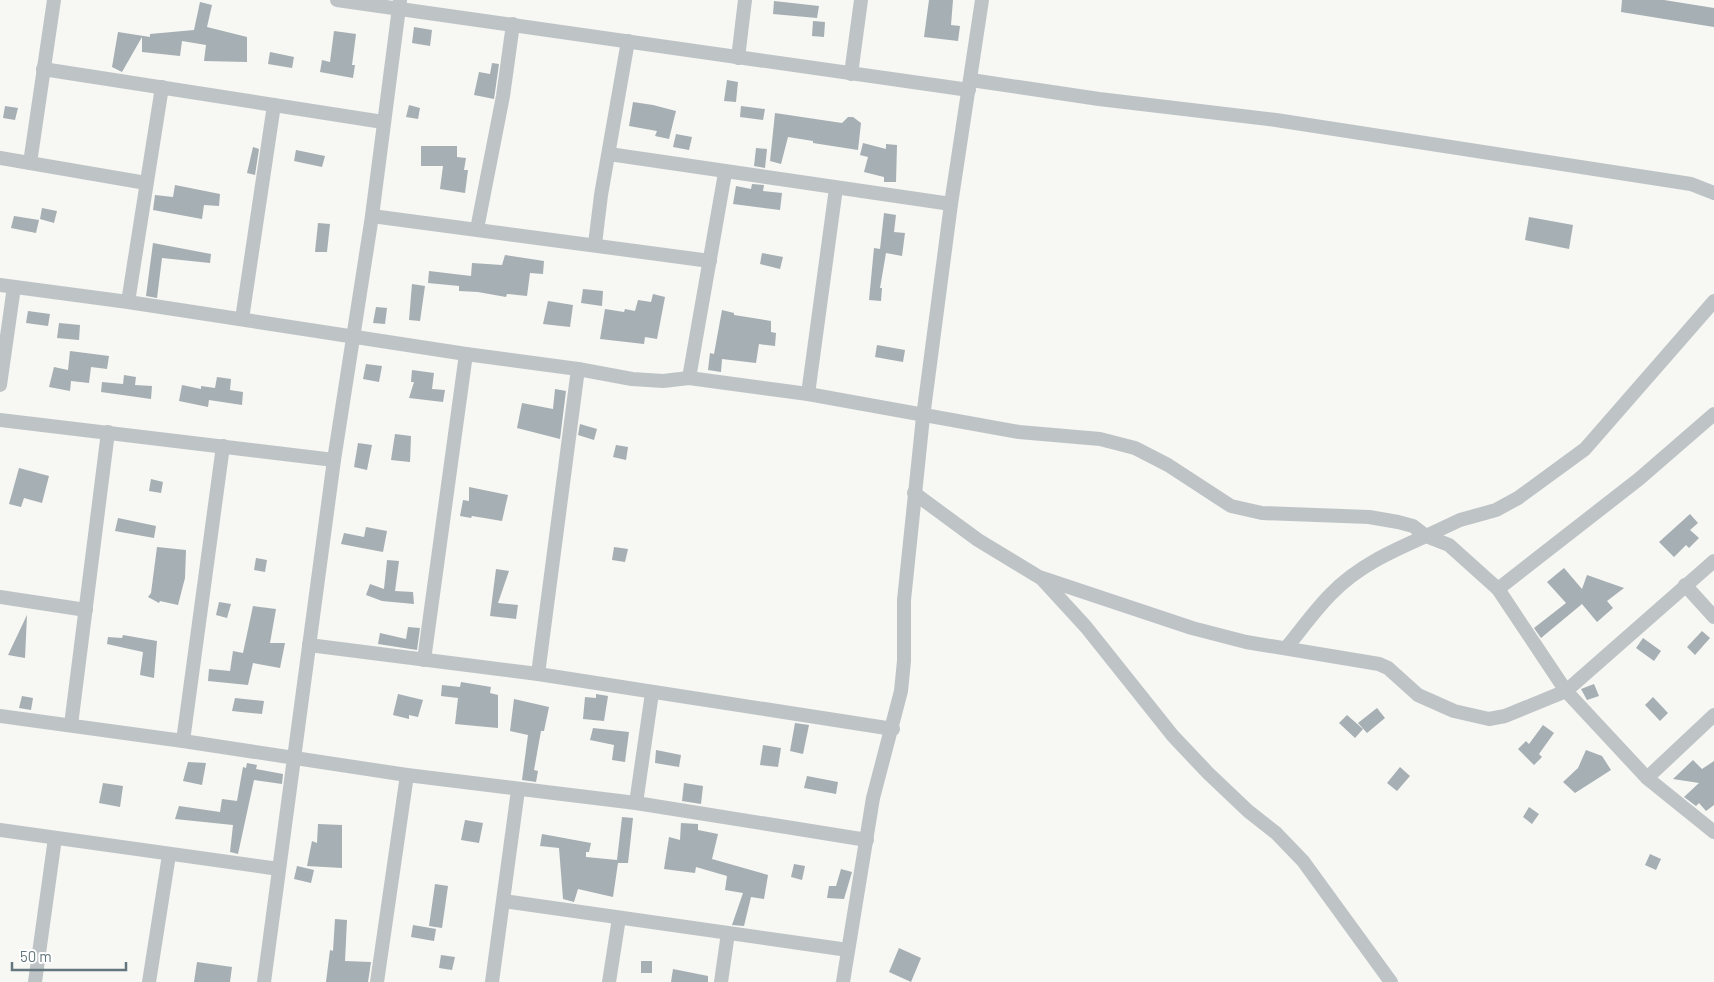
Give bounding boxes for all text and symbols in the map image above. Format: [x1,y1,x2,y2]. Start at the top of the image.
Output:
scale bar [12,940,126,972]
text: 50 m [20,947,52,965]

